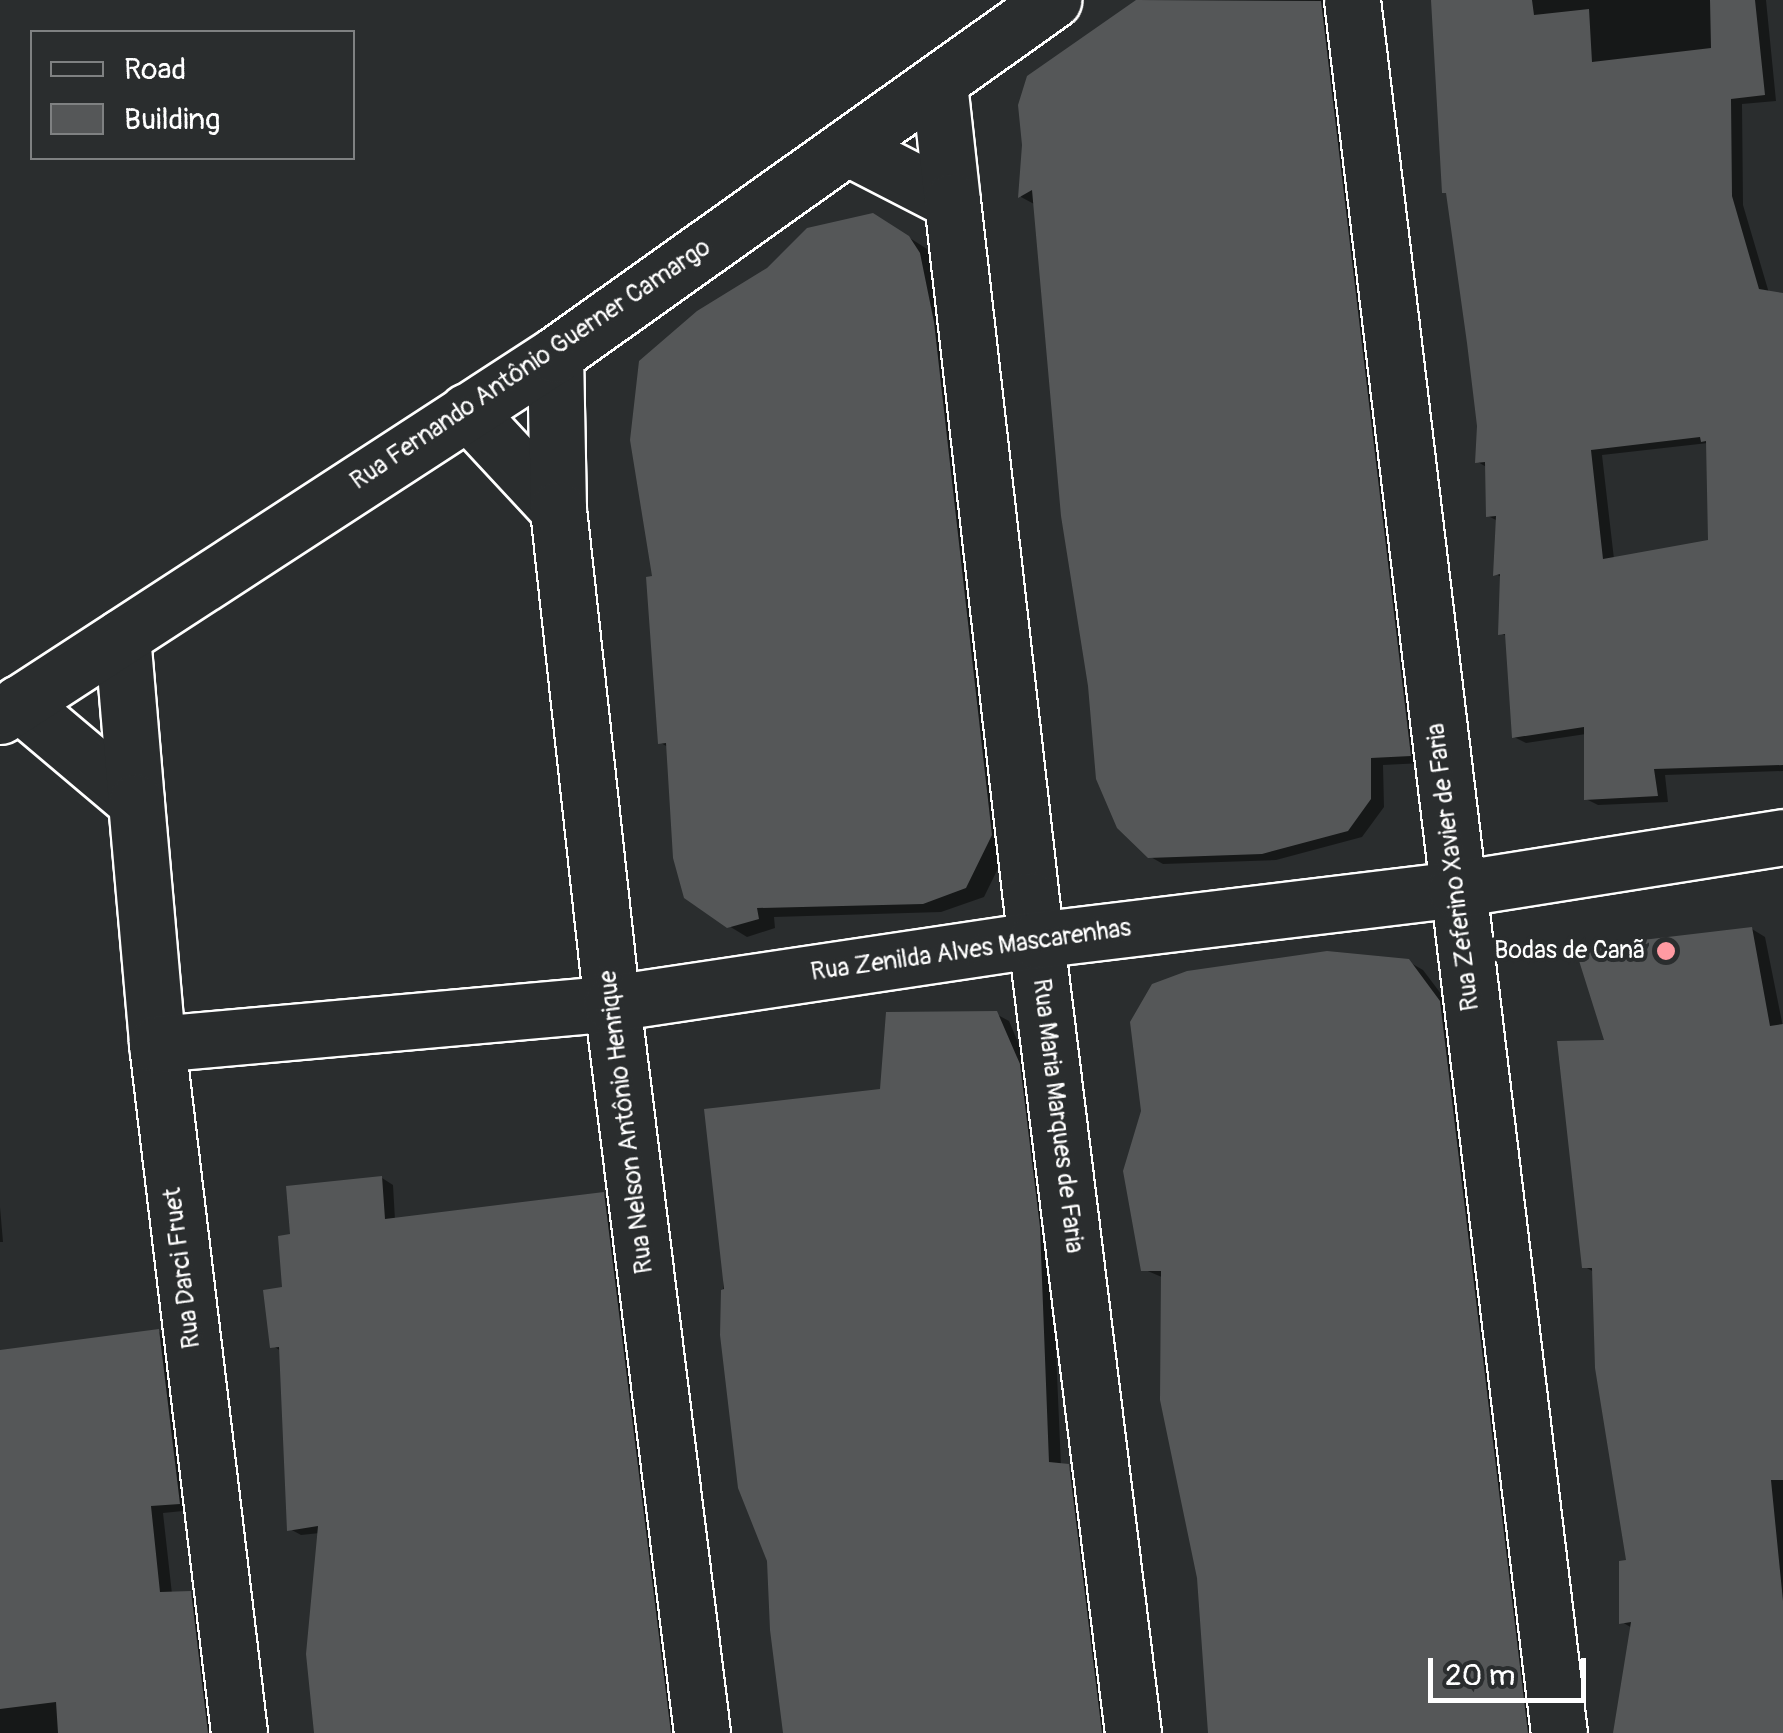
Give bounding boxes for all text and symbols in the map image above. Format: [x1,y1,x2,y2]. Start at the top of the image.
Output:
legend [30,30,355,160]
text: Road [124,51,186,88]
text: Building [124,101,220,138]
street label: Rua Fernando Antônio Guerner Camargo [345,233,717,497]
street label: Rua Zeferino Xavier de Faria [1421,721,1487,1013]
street label: Rua Zenilda Alves Mascarenhas [809,914,1133,988]
place label: Bodas de Canã [1494,936,1646,966]
marker: Bodas de Canã [1655,940,1677,962]
street label: Rua Nelson Antônio Henrique [594,969,660,1275]
street label: Rua Maria Marques de Faria [1025,977,1089,1255]
street label: Rua Darci Fruet [158,1186,208,1350]
scale bar [1433,1638,1590,1700]
text: 20 m [1445,1657,1515,1694]

